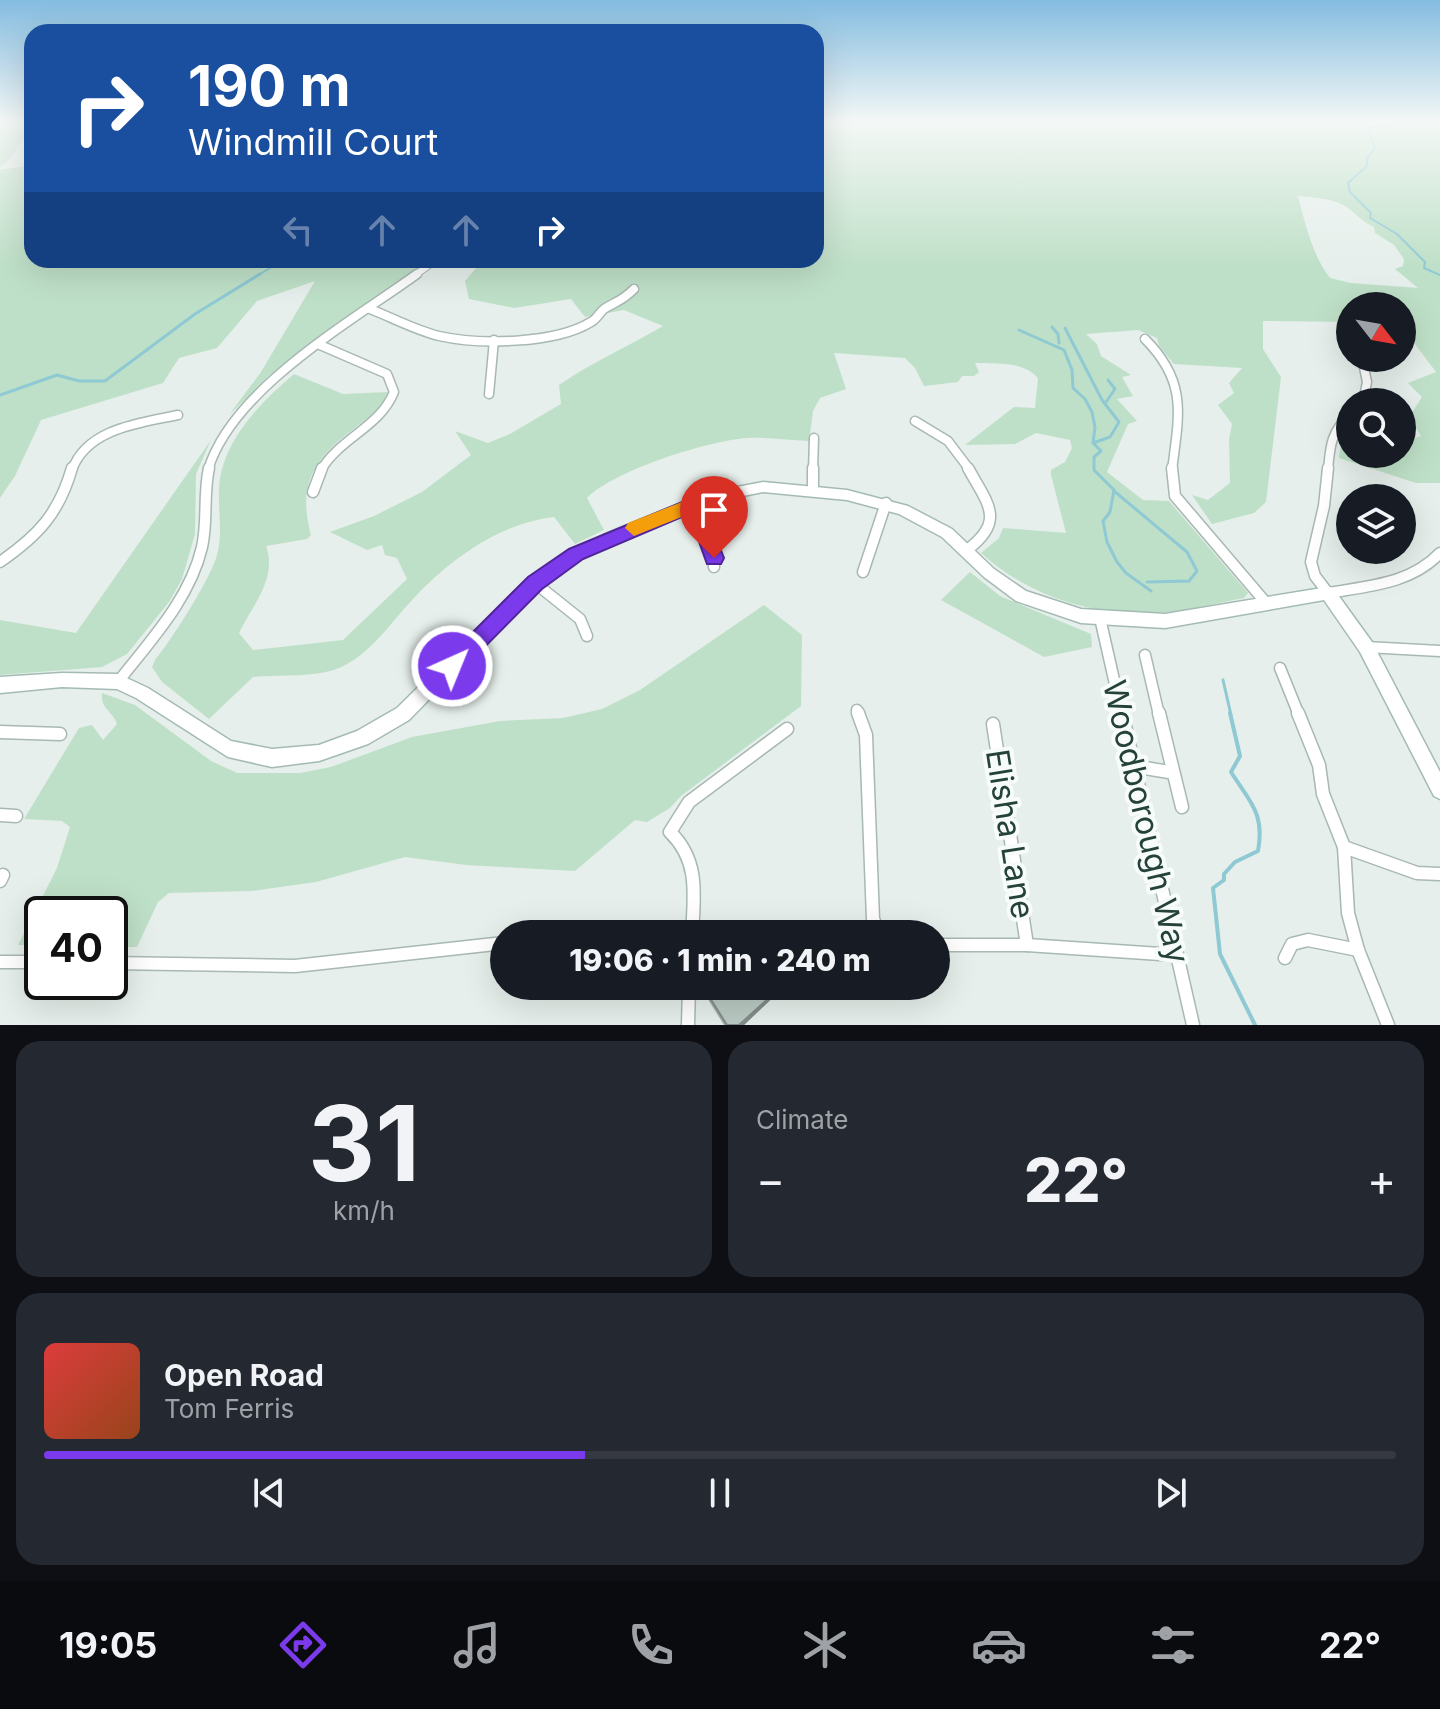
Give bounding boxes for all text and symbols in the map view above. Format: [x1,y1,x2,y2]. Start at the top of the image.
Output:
text: 190 m [188,52,351,120]
icon: right [56,56,160,160]
text: Windmill Court [188,120,438,164]
icon: left [276,208,320,252]
icon: ahead [360,208,404,252]
icon: ahead [444,208,488,252]
icon: right [528,208,572,252]
north arrow [1336,292,1416,372]
map controls [1336,292,1416,564]
button: search [1336,388,1416,468]
pin [680,476,748,558]
button: layers [1336,484,1416,564]
icon: arrive [692,488,736,532]
position arrow [410,624,494,708]
street label: Woodborough Way [1095,677,1198,967]
street label: Elisha Lane [978,746,1043,921]
speed limit sign: 40 [24,896,128,1000]
text: 19:06 · 1 min · 240 m [569,942,871,978]
text: 31 [308,1080,420,1206]
text: Climate [756,1104,848,1135]
text: 22° [1024,1144,1128,1216]
text: − [756,1153,785,1207]
text: + [1367,1153,1396,1207]
text: km/h [333,1195,395,1226]
text: Open Road [164,1357,324,1393]
text: Tom Ferris [164,1393,294,1424]
icon: previous [247,1471,291,1515]
icon: pause [698,1471,742,1515]
icon: next [1149,1471,1193,1515]
icon: directions [275,1617,331,1673]
icon: music [449,1617,505,1673]
icon: phone [623,1617,679,1673]
icon: climate [797,1617,853,1673]
icon: car [971,1617,1027,1673]
icon: filters [1145,1617,1201,1673]
text: 19:05 [59,1623,157,1667]
text: 22° [1319,1623,1381,1667]

